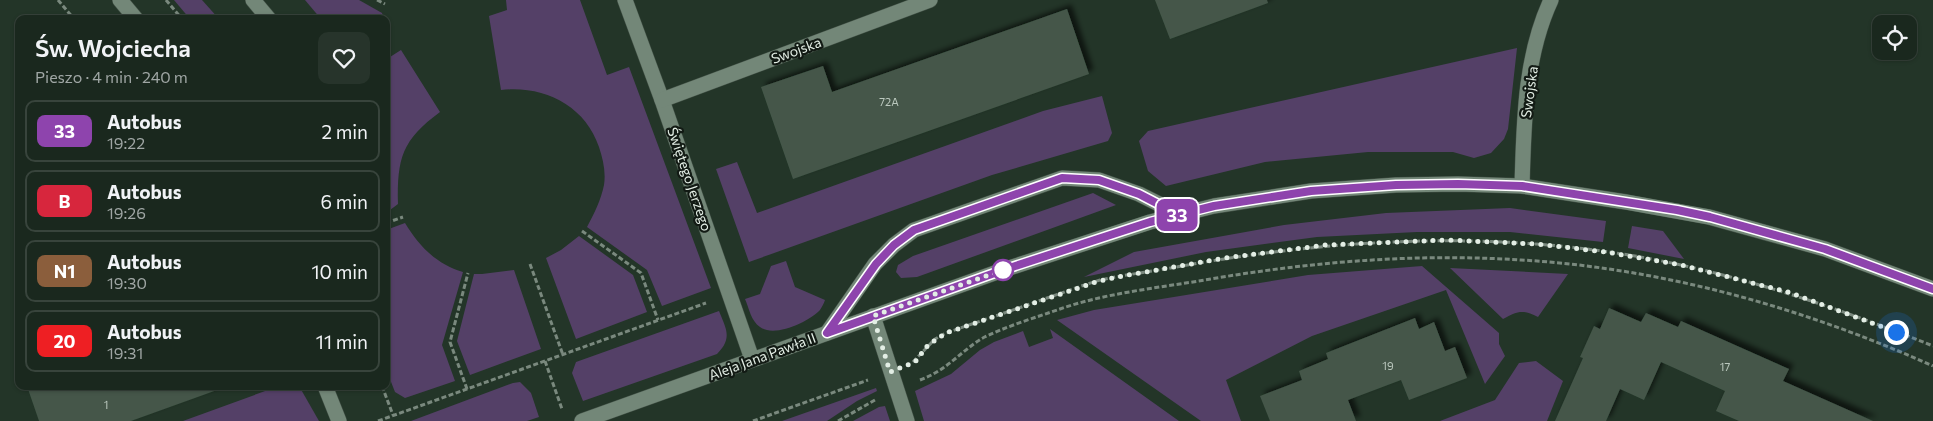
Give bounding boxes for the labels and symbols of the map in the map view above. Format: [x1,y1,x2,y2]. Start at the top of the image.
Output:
street label: Swojska [769,33,823,67]
street label: Swojska [1517,65,1541,119]
house number: 72A [879,95,899,108]
street label: Świętego Jerzego [664,125,716,233]
line badge: 33 [1154,199,1200,231]
unlabelled marker [992,259,1014,281]
your location [1884,320,1909,345]
street label: Aleja Jana Pawła II [706,329,818,383]
house number: 19 [1382,359,1394,372]
house number: 17 [1720,360,1730,373]
house number: 1 [104,398,108,411]

